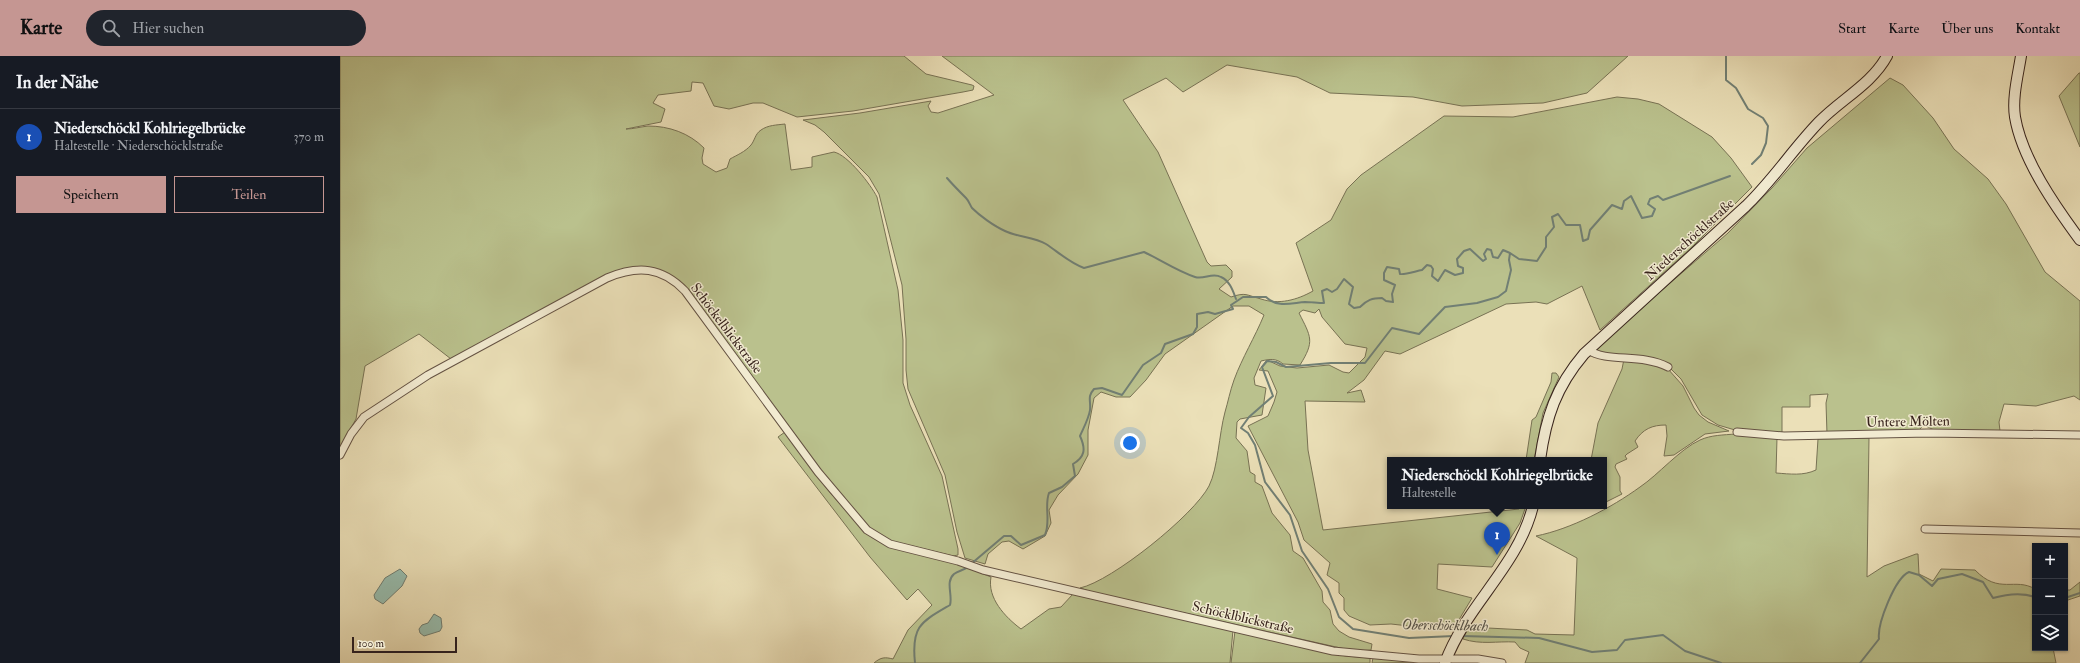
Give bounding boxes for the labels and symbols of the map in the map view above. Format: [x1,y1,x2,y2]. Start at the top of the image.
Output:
street label: Niederschöcklstraße [1641,195,1738,284]
street label: Schöckelblickstraße [687,280,766,377]
street label: Untere Mölten [1866,412,1950,431]
your location [1120,433,1140,453]
pin: 1 [1484,522,1510,555]
street label: Schöcklblickstraße [1191,598,1295,637]
water label: Oberschöcklbach [1401,615,1489,636]
scale bar [352,635,457,654]

